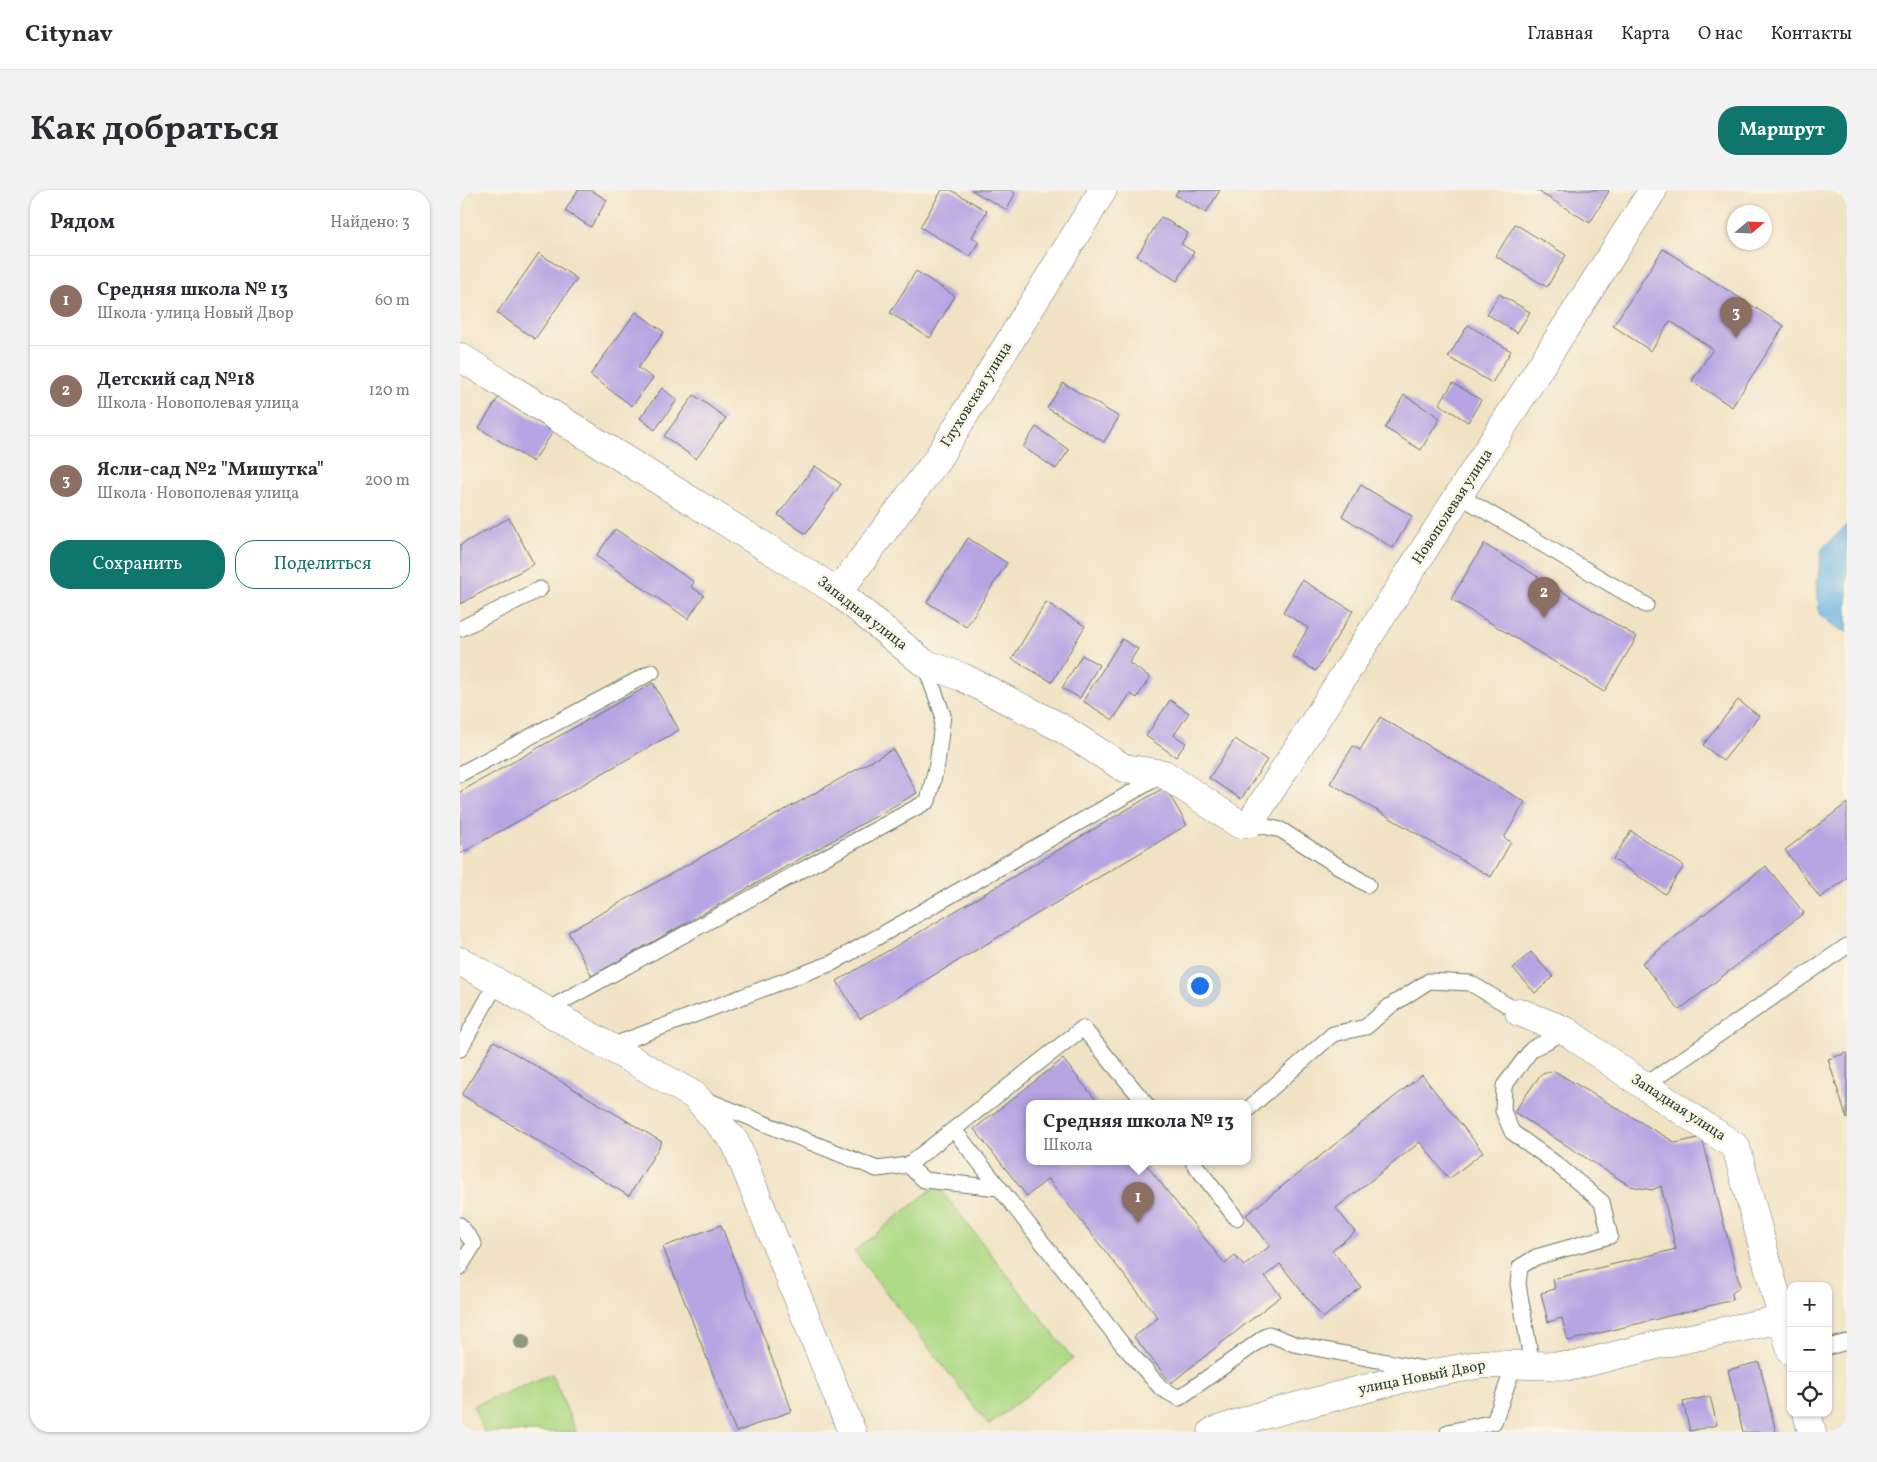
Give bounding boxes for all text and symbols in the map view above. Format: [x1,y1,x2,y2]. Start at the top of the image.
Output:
text: Citynav [25,18,113,52]
text: Главная [1527,22,1593,47]
text: Карта [1621,22,1670,47]
text: О нас [1698,22,1743,47]
text: Контакты [1771,22,1852,47]
text: Как добраться [30,106,279,154]
button: Маршрут [1718,106,1847,155]
north arrow [1727,205,1772,250]
text: Рядом [50,208,115,237]
text: Найдено: 3 [330,212,410,234]
text: Средняя школа № 13 [97,277,288,303]
text: 1 [63,290,69,312]
text: 60 m [375,290,410,312]
pin: 3 [1720,297,1752,338]
text: Школа · улица Новый Двор [97,303,294,325]
street label: Глуховская улица [936,338,1018,452]
text: Детский сад №18 [97,367,255,393]
text: 2 [62,380,70,402]
text: 120 m [368,380,410,402]
text: Школа · Новополевая улица [97,393,299,415]
street label: Новополевая улица [1408,445,1498,569]
text: Ясли-сад №2 "Мишутка" [97,457,324,483]
text: 3 [62,470,70,492]
text: 200 m [365,470,410,492]
text: Школа · Новополевая улица [97,483,299,505]
button: Сохранить [50,540,225,589]
button: Поделиться [235,540,410,589]
street label: Западная улица [812,572,912,656]
pin: 2 [1528,577,1560,618]
your location [1187,973,1213,999]
street label: Западная улица [1626,1069,1730,1147]
popup [1026,1100,1251,1165]
text: Средняя школа № 13 [1043,1109,1234,1135]
text: Школа [1043,1135,1093,1157]
pin: 1 [1122,1182,1154,1223]
map controls [1787,1282,1832,1417]
button: + [1787,1282,1832,1327]
button: − [1787,1327,1832,1372]
street label: улица Новый Двор [1356,1355,1488,1401]
button: locate [1787,1372,1832,1417]

